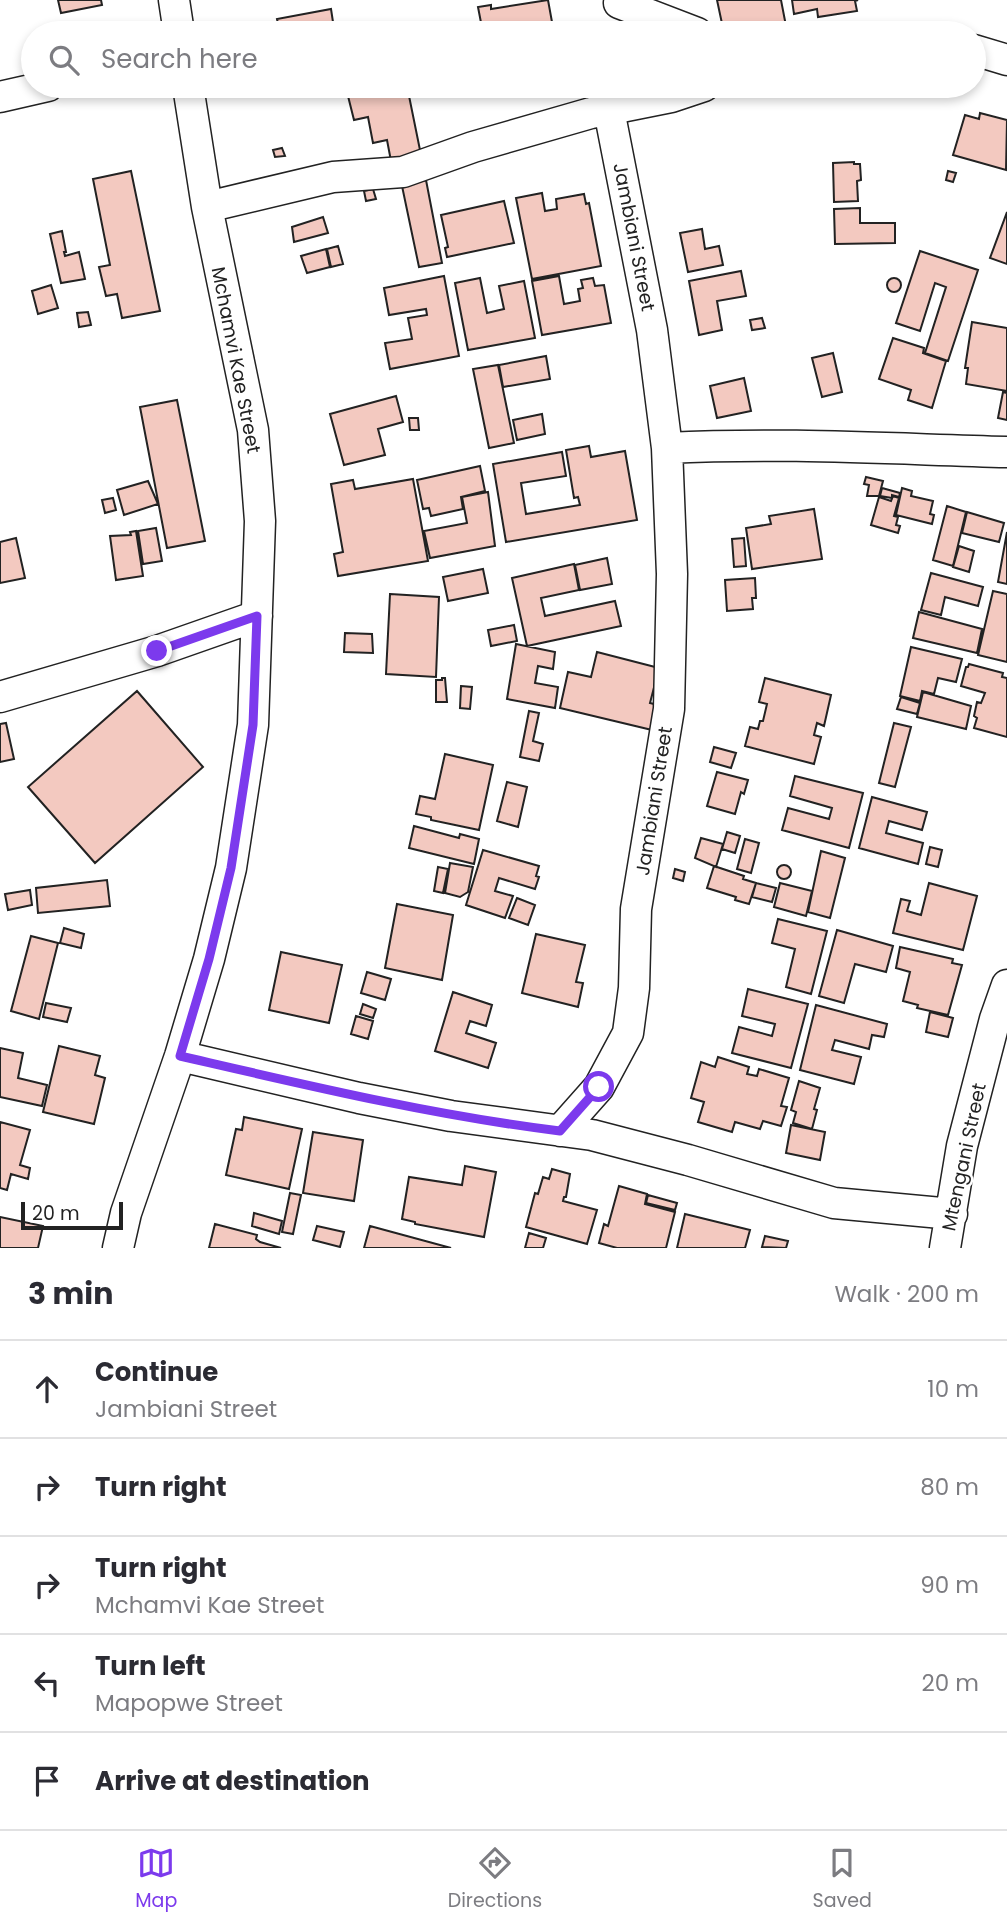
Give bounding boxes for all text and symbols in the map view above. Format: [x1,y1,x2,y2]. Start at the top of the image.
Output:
search box [21,21,986,98]
icon: search [45,41,83,79]
text: Search here [101,41,258,77]
street label: Jambiani Street [606,161,662,313]
street label: Mchamvi Kae Street [205,264,267,456]
route end [141,635,172,666]
street label: Jambiani Street [629,725,679,877]
route start [583,1071,614,1102]
street label: Mtengani Street [935,1081,993,1233]
scale bar [21,1199,122,1231]
text: 20 m [32,1200,80,1227]
text: 3 min [28,1272,113,1315]
text: Walk · 200 m [834,1278,979,1310]
text: Continue [95,1354,218,1390]
icon: ahead [28,1370,66,1408]
text: 10 m [927,1373,979,1405]
text: Jambiani Street [95,1393,277,1425]
icon: right [28,1468,66,1506]
text: Turn right [95,1469,227,1505]
text: 80 m [920,1471,979,1503]
text: Turn right [95,1550,227,1586]
icon: right [28,1566,66,1604]
text: 90 m [920,1569,979,1601]
text: Mchamvi Kae Street [95,1589,325,1621]
text: Turn left [95,1648,206,1684]
icon: left [28,1664,66,1702]
text: 20 m [921,1667,979,1699]
text: Mapopwe Street [95,1687,283,1719]
icon: arrive [28,1762,66,1800]
text: Arrive at destination [95,1763,370,1799]
tab: Map [135,1844,177,1915]
tab: Directions [448,1844,542,1915]
tab: Saved [813,1844,872,1915]

